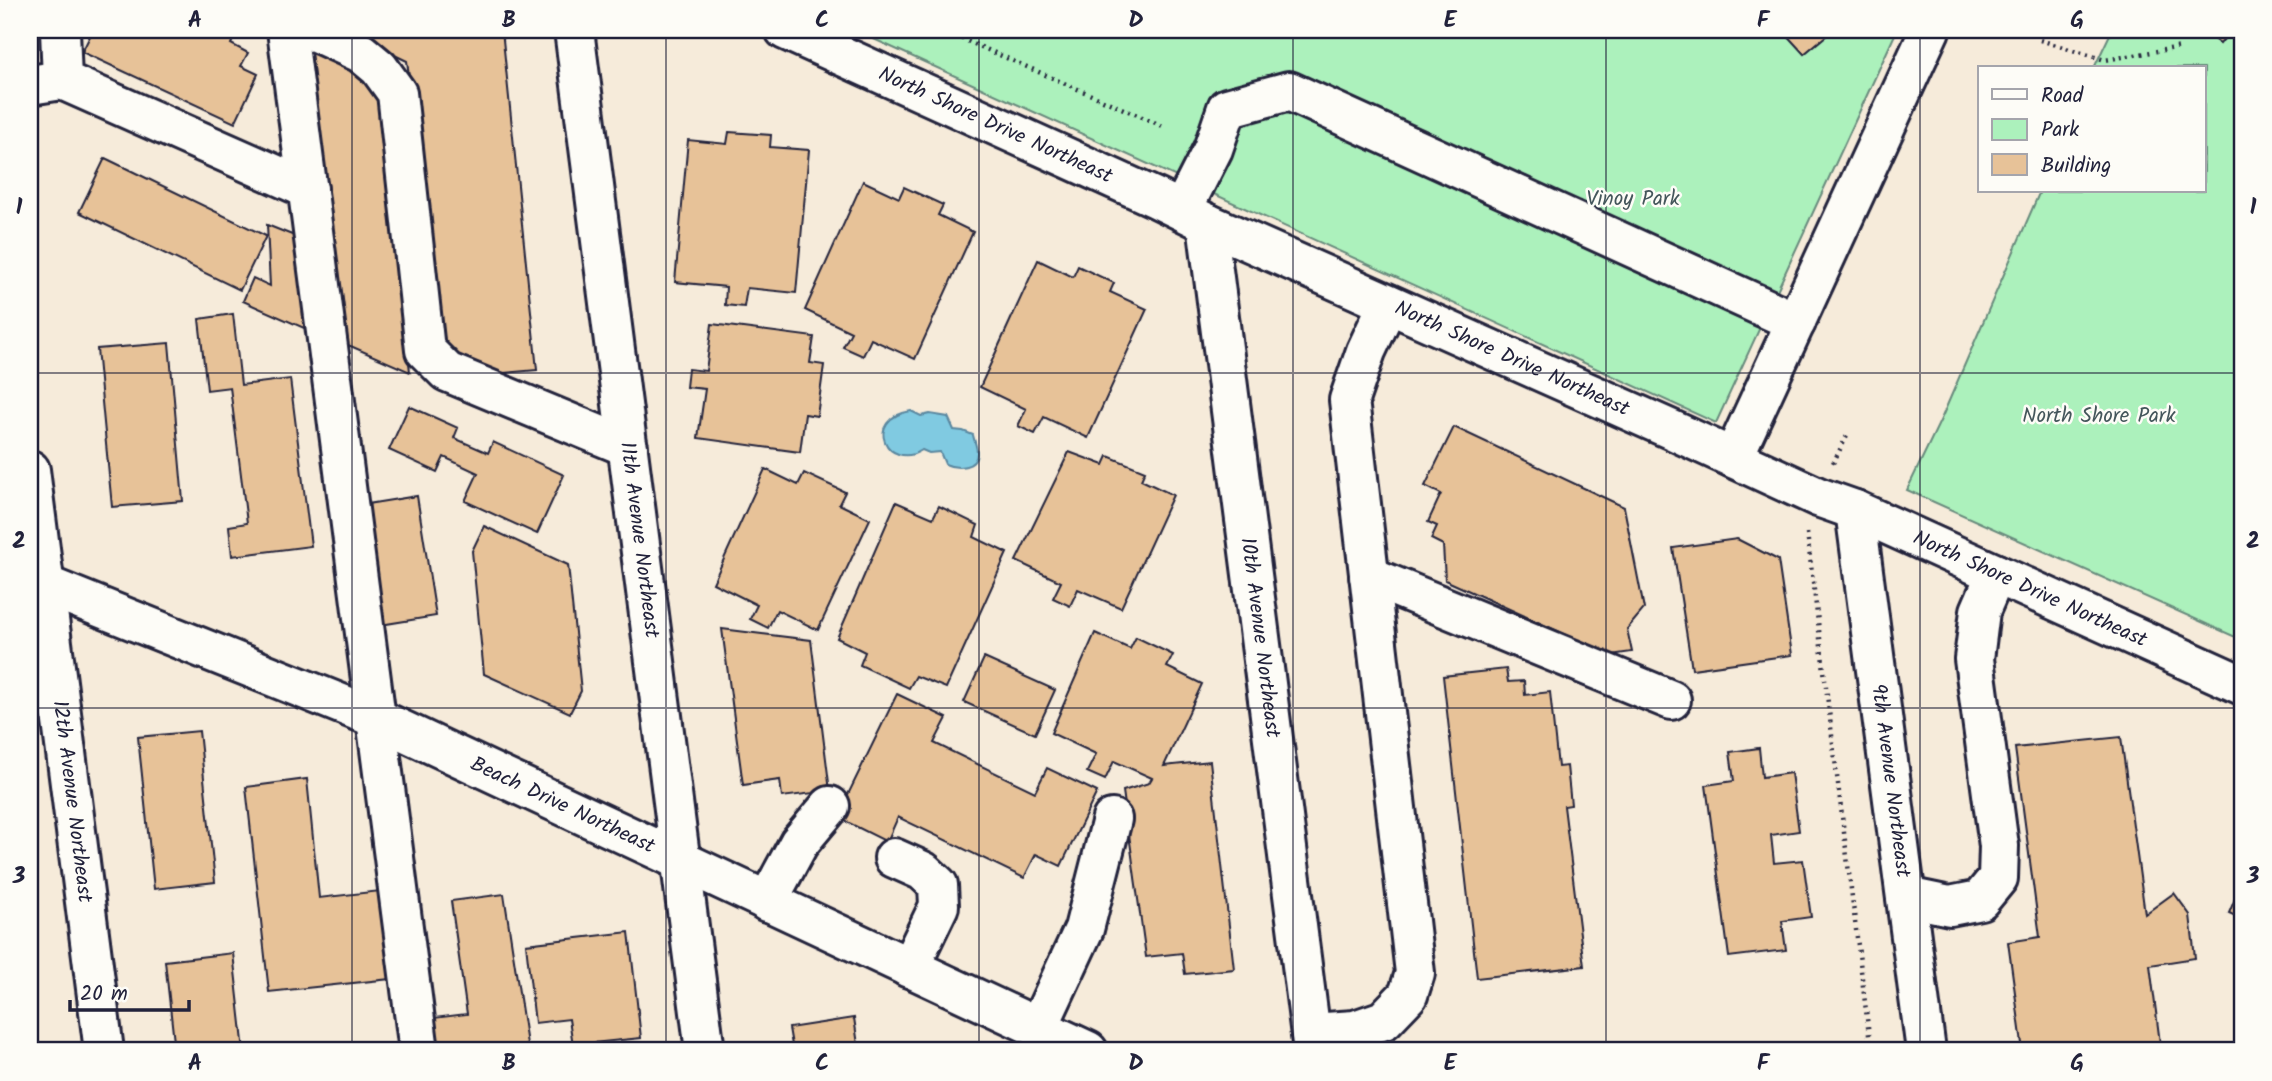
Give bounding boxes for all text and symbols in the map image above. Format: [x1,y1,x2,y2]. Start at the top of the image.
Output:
text: A [188,3,202,39]
text: B [502,3,516,39]
text: C [815,3,829,39]
text: D [1128,3,1144,39]
text: E [1444,3,1458,39]
text: F [1757,3,1771,39]
text: G [2070,3,2084,39]
street label: North Shore Drive Northeast [873,58,1119,193]
legend [1978,66,2206,192]
text: Road [2041,80,2084,113]
text: Park [2041,114,2079,147]
text: Building [2041,150,2111,183]
park label: Vinoy Park [1586,183,1680,216]
text: 1 [16,190,23,226]
text: 1 [2250,190,2257,226]
street label: North Shore Drive Northeast [1389,292,1636,426]
park label: North Shore Park [2022,400,2176,433]
street label: 11th Avenue Northeast [610,440,668,641]
street label: North Shore Drive Northeast [1907,522,2153,657]
text: 2 [12,524,26,560]
text: 2 [2246,524,2260,560]
street label: 10th Avenue Northeast [1231,535,1289,741]
street label: 9th Avenue Northeast [1861,682,1920,880]
street label: 12th Avenue Northeast [43,698,102,905]
street label: Beach Drive Northeast [465,748,661,863]
text: 3 [12,859,26,895]
text: 3 [2246,859,2260,895]
scale bar [70,969,189,1013]
text: 20 m [80,978,128,1011]
text: A [188,1046,202,1081]
text: B [502,1046,516,1081]
text: C [815,1046,829,1081]
text: D [1128,1046,1144,1081]
text: E [1444,1046,1458,1081]
text: F [1757,1046,1771,1081]
text: G [2070,1046,2084,1081]

